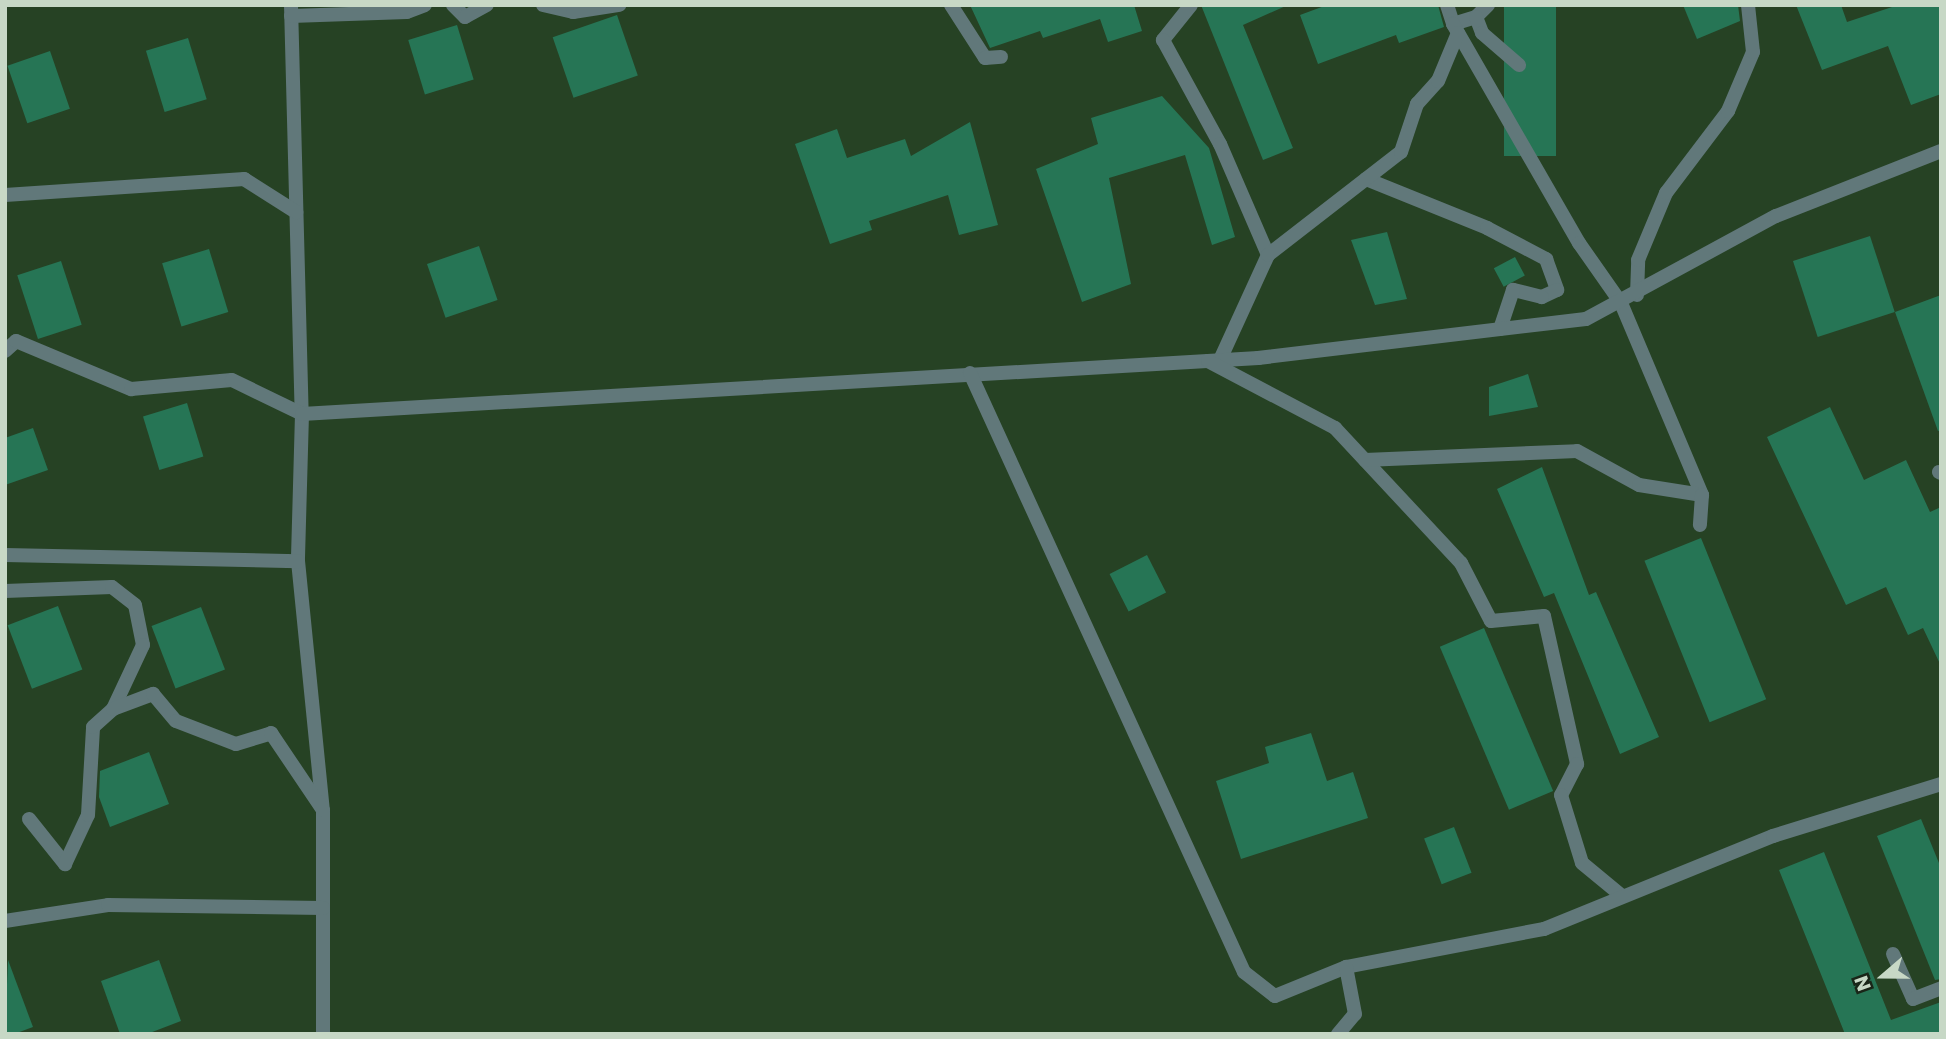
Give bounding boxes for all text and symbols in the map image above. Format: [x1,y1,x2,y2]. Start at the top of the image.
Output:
north arrow [1848,941,1918,1011]
text: N [1848,972,1878,995]

